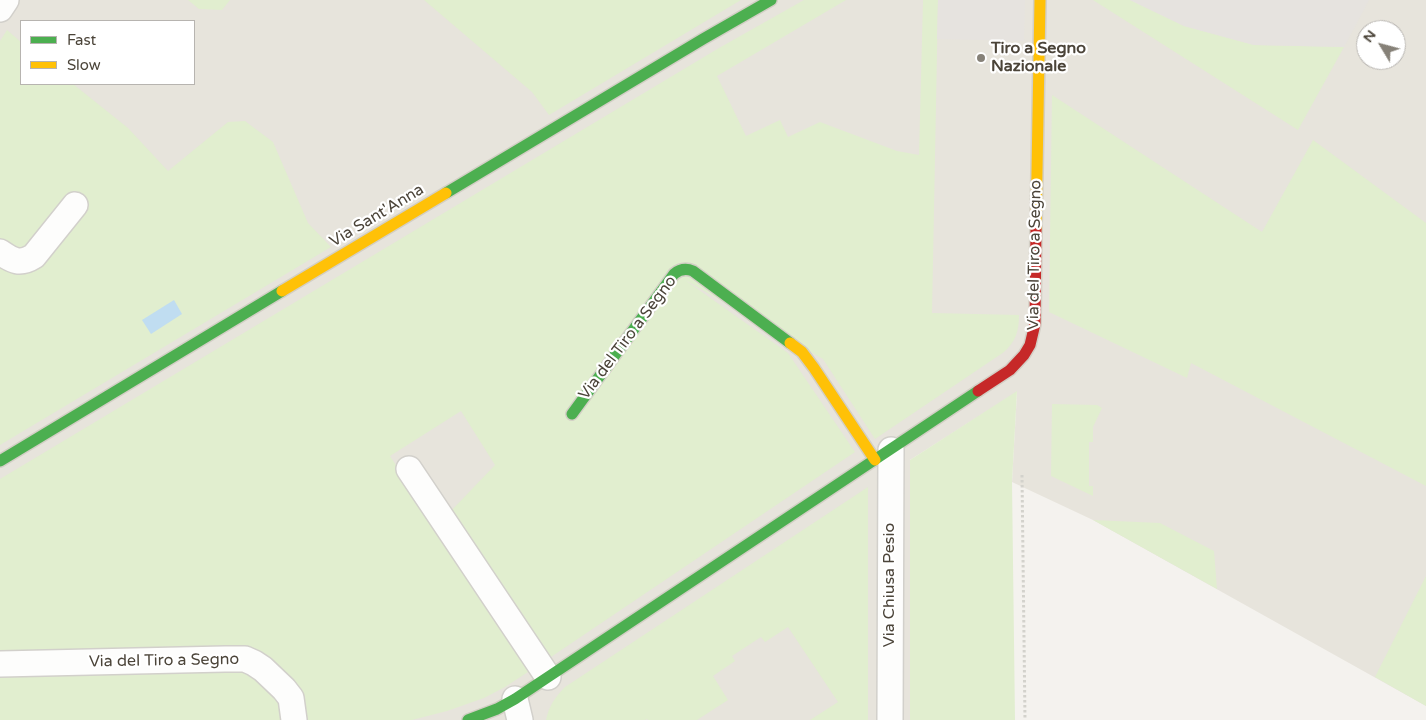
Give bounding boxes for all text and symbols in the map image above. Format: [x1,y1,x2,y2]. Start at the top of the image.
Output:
legend [20,20,195,85]
north arrow [1356,20,1406,70]
text: N [1359,27,1380,46]
text: Fast [67,31,96,49]
place label: Tiro a Segno Nazionale [991,39,1086,77]
marker: Tiro a Segno Nazionale [975,52,987,64]
text: Slow [67,56,101,74]
street label: Via Sant'Anna [326,180,428,252]
street label: Via del Tiro a Segno [1024,180,1046,330]
street label: Via del Tiro a Segno [575,272,681,404]
street label: Via Chiusa Pesio [880,523,900,647]
street label: Via del Tiro a Segno [89,650,239,672]

